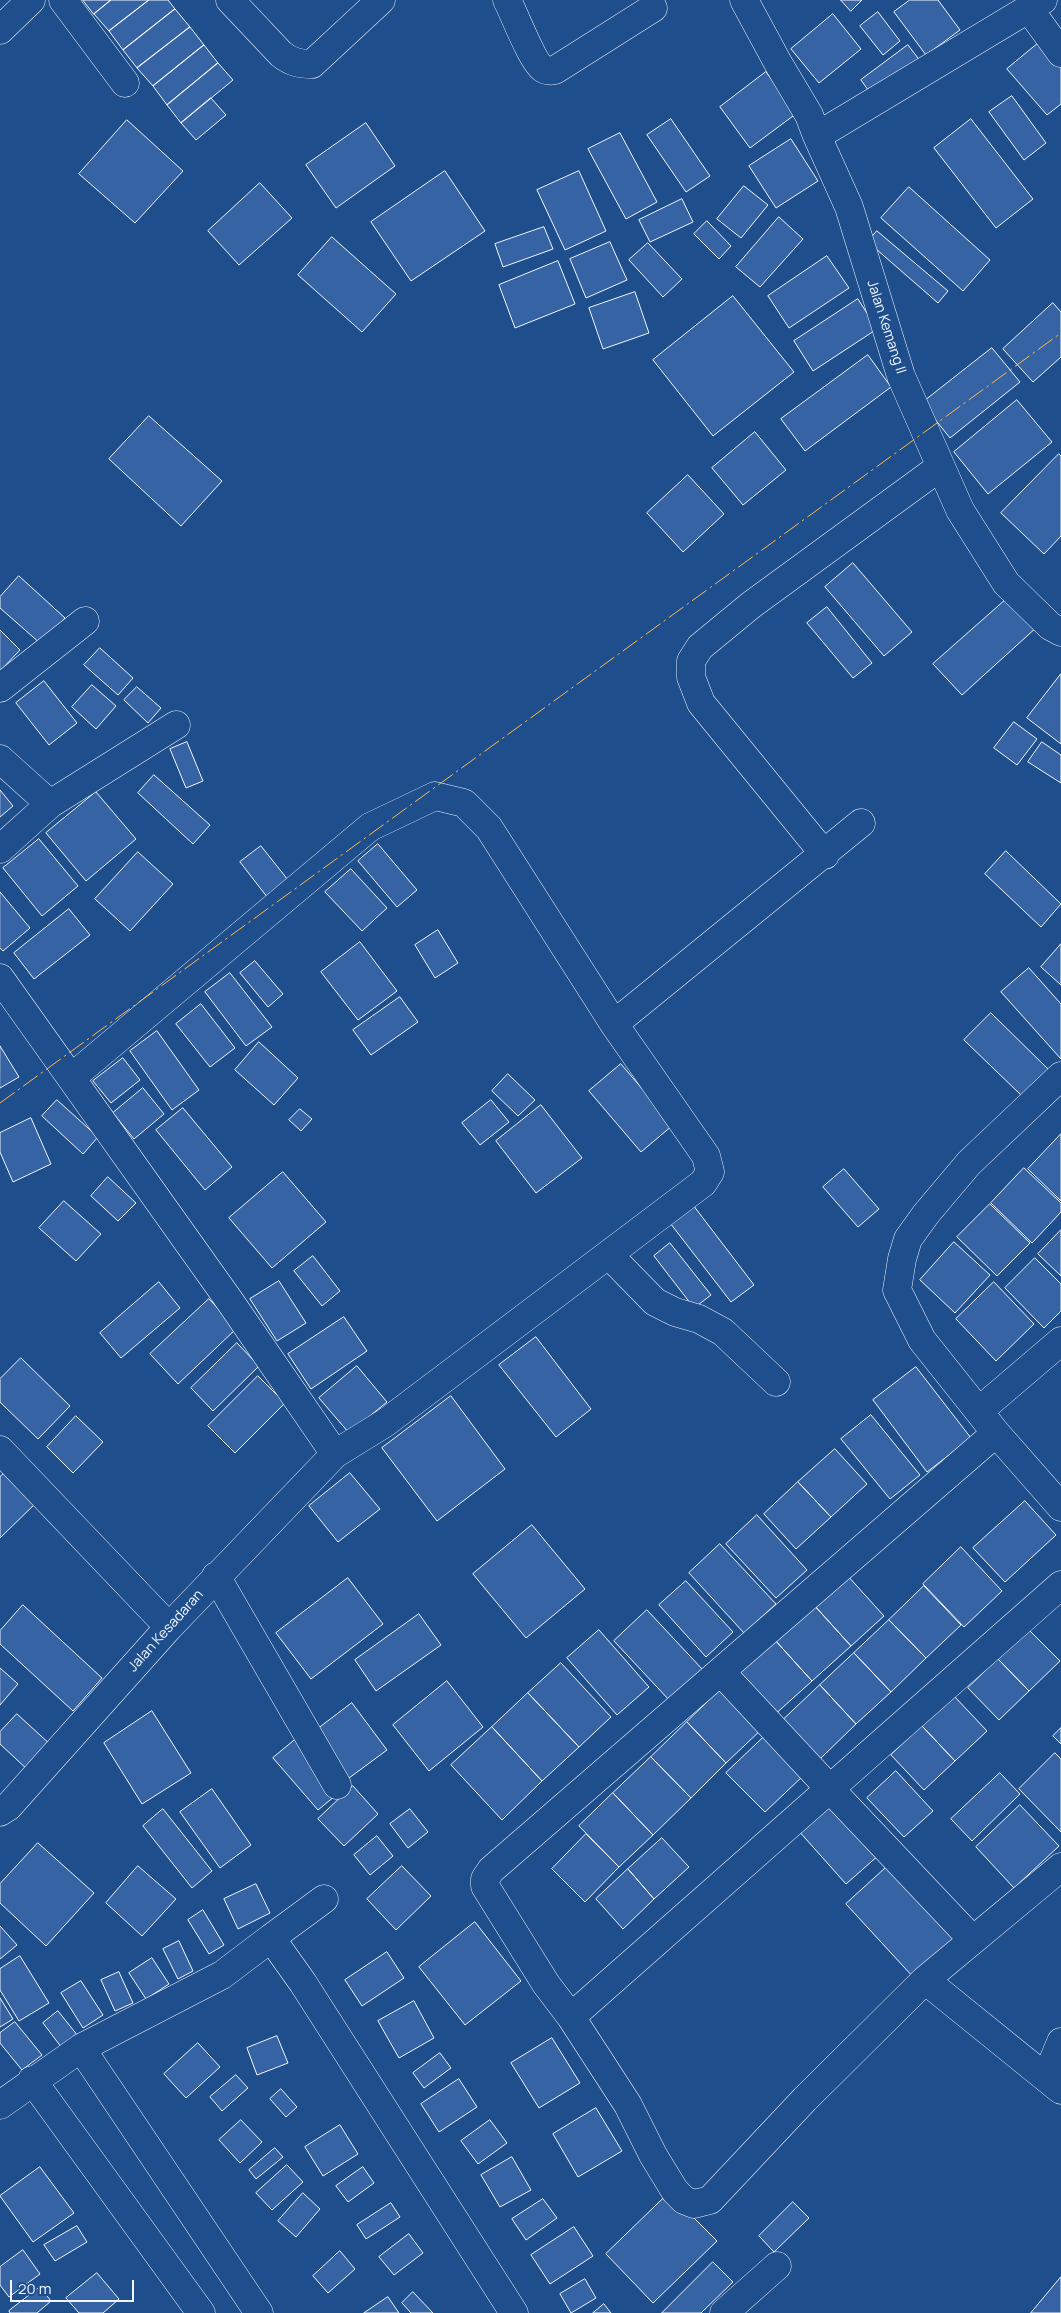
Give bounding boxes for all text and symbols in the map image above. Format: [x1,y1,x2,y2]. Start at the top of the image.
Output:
street label: Jalan Kemang II [863,278,909,376]
street label: Jalan Kesadaran [125,1587,207,1675]
scale bar [12,2270,136,2302]
text: 20 m [18,2278,51,2299]

